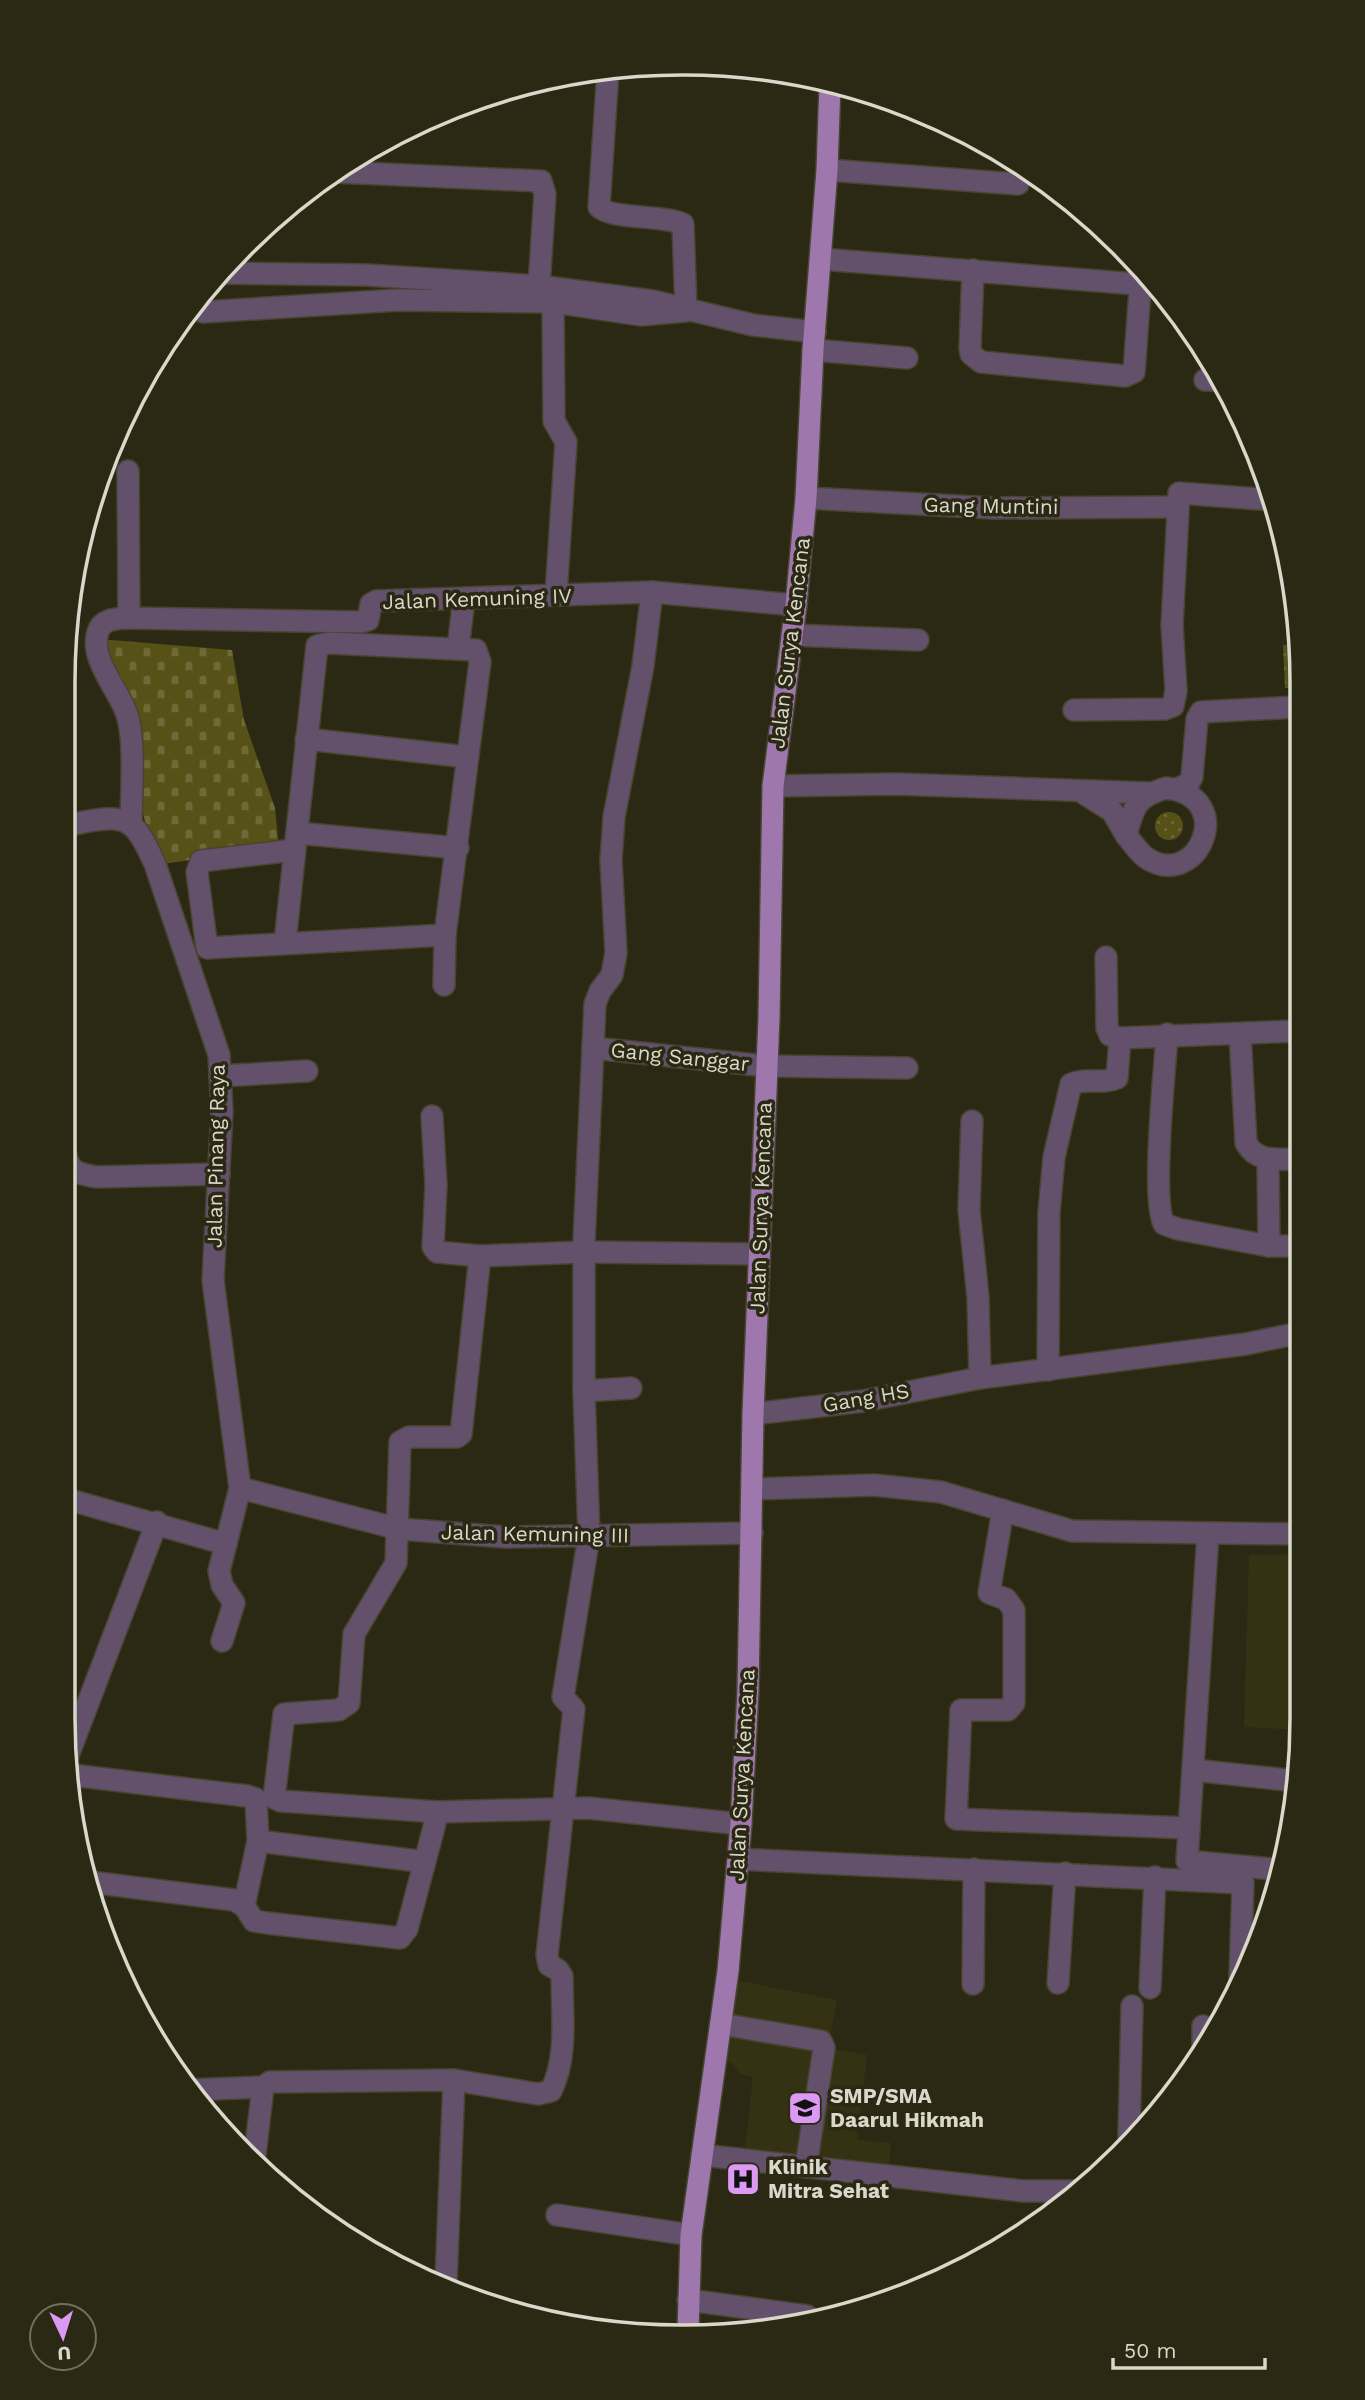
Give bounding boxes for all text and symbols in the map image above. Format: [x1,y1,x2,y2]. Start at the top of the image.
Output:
street label: Gang Muntini [923,492,1059,519]
street label: Jalan Surya Kencana [764,536,815,750]
street label: Jalan Kemuning IV [382,583,573,614]
street label: Gang Sanggar [609,1037,751,1076]
street label: Jalan Pinang Raya [201,1064,230,1248]
street label: Jalan Surya Kencana [744,1101,777,1315]
street label: Gang HS [821,1378,911,1417]
street label: Jalan Kemuning III [441,1519,629,1548]
street label: Jalan Surya Kencana [723,1668,760,1882]
place label: SMP/SMA Daarul Hikmah [830,2083,984,2132]
school or university icon: SMP/SMA Daarul Hikmah [786,2089,824,2127]
place label: Klinik Mitra Sehat [768,2154,889,2203]
hospital icon: Klinik Mitra Sehat [724,2160,762,2198]
north arrow [28,2302,98,2372]
scale bar [1113,2326,1265,2370]
text: 50 m [1124,2338,1176,2363]
text: U [57,2342,72,2365]

